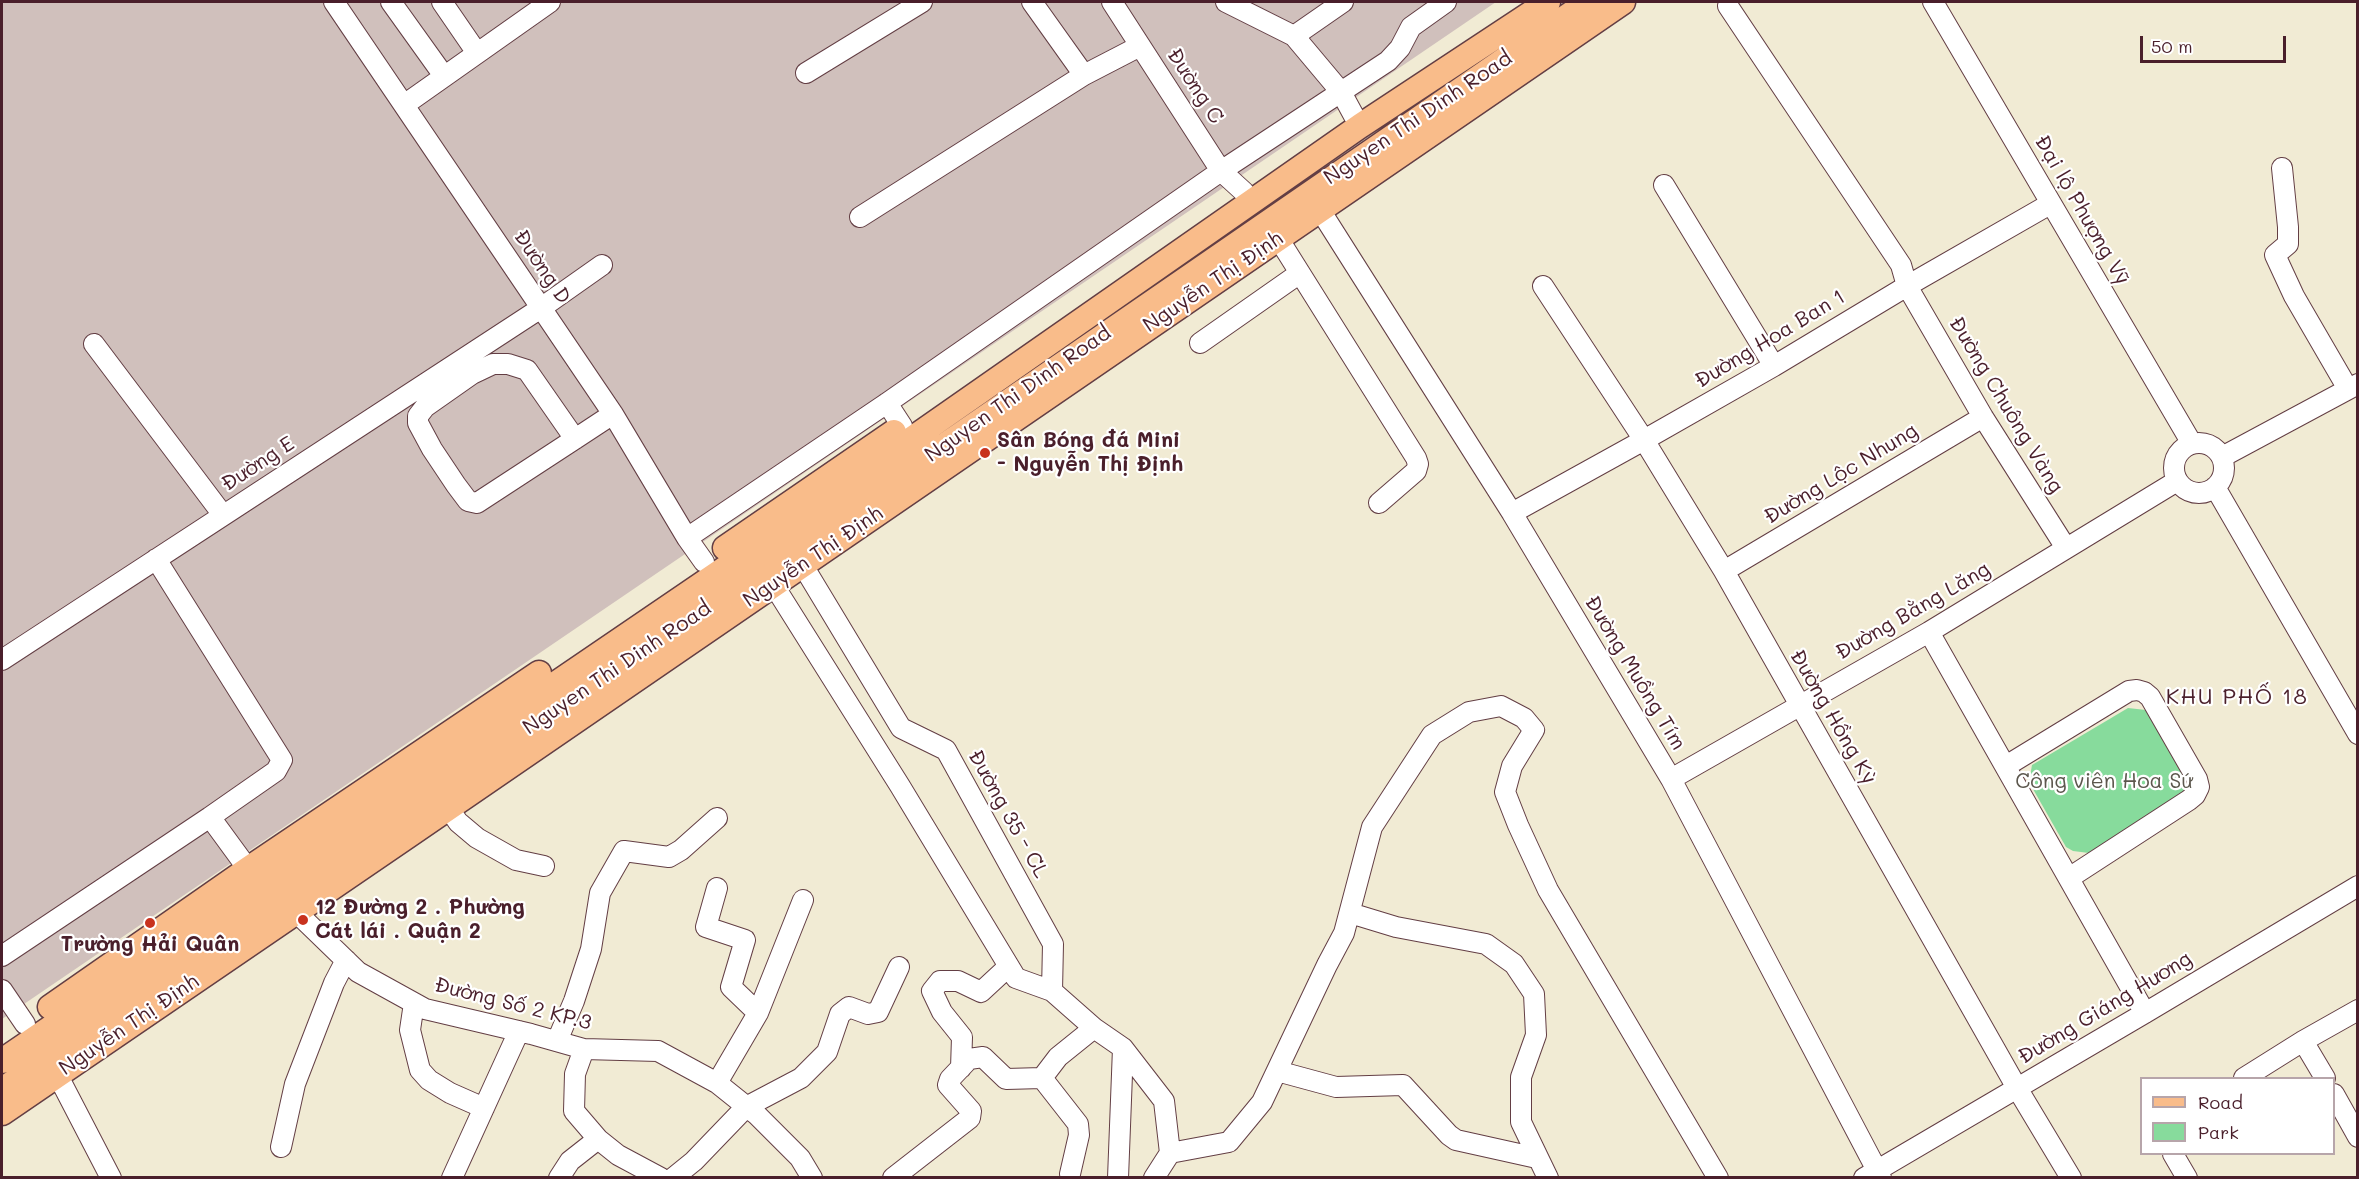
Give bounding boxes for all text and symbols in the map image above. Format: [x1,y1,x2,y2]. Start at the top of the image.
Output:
scale bar [2143,24,2288,62]
text: 50 m [2151,34,2193,58]
street label: Đường C [1161,44,1229,128]
street label: Nguyen Thi Dinh Road [1319,46,1517,190]
street label: Đại lộ Phượng Vỹ [2029,131,2135,289]
street label: Đường D [508,225,576,309]
street label: Nguyễn Thị Định [1138,226,1288,338]
street label: Đường Hoa Ban 1 [1690,284,1850,394]
street label: Đường Chuông Vàng [1943,312,2069,498]
street label: Nguyen Thi Dinh Road [920,320,1116,468]
street label: Đường Lộc Nhung [1760,418,1922,530]
place label: Sân Bóng đá Mini - Nguyễn Thị Định [997,428,1183,478]
street label: Đường E [217,431,299,497]
marker: Sân Bóng đá Mini - Nguyễn Thị Định [978,446,992,460]
street label: Nguyễn Thị Định [738,501,888,613]
street label: Đường Bằng Lăng [1831,557,1995,665]
street label: Đường Muồng Tím [1579,591,1691,755]
street label: Nguyen Thi Dinh Road [518,596,716,740]
street label: Đường Hồng Kỳ [1784,645,1882,789]
district label: KHU PHỐ 18 [2166,684,2308,710]
street label: Đường 35 - CL [962,746,1054,882]
park label: Công viên Hoa Sứ [2015,769,2193,795]
place label: 12 Đường 2 . Phường Cát lái . Quận 2 [315,895,525,945]
marker: 12 Đường 2 . Phường Cát lái . Quận 2 [296,913,310,927]
marker: Trường Hải Quân [143,916,157,930]
place label: Trường Hải Quân [61,932,239,958]
street label: Đường Giáng Hương [2014,946,2196,1070]
street label: Nguyễn Thị Định [54,969,204,1081]
street label: Đường Số 2 KP.3 [432,972,594,1036]
legend [2140,1077,2335,1155]
text: Road [2198,1090,2243,1114]
text: Park [2198,1120,2239,1144]

